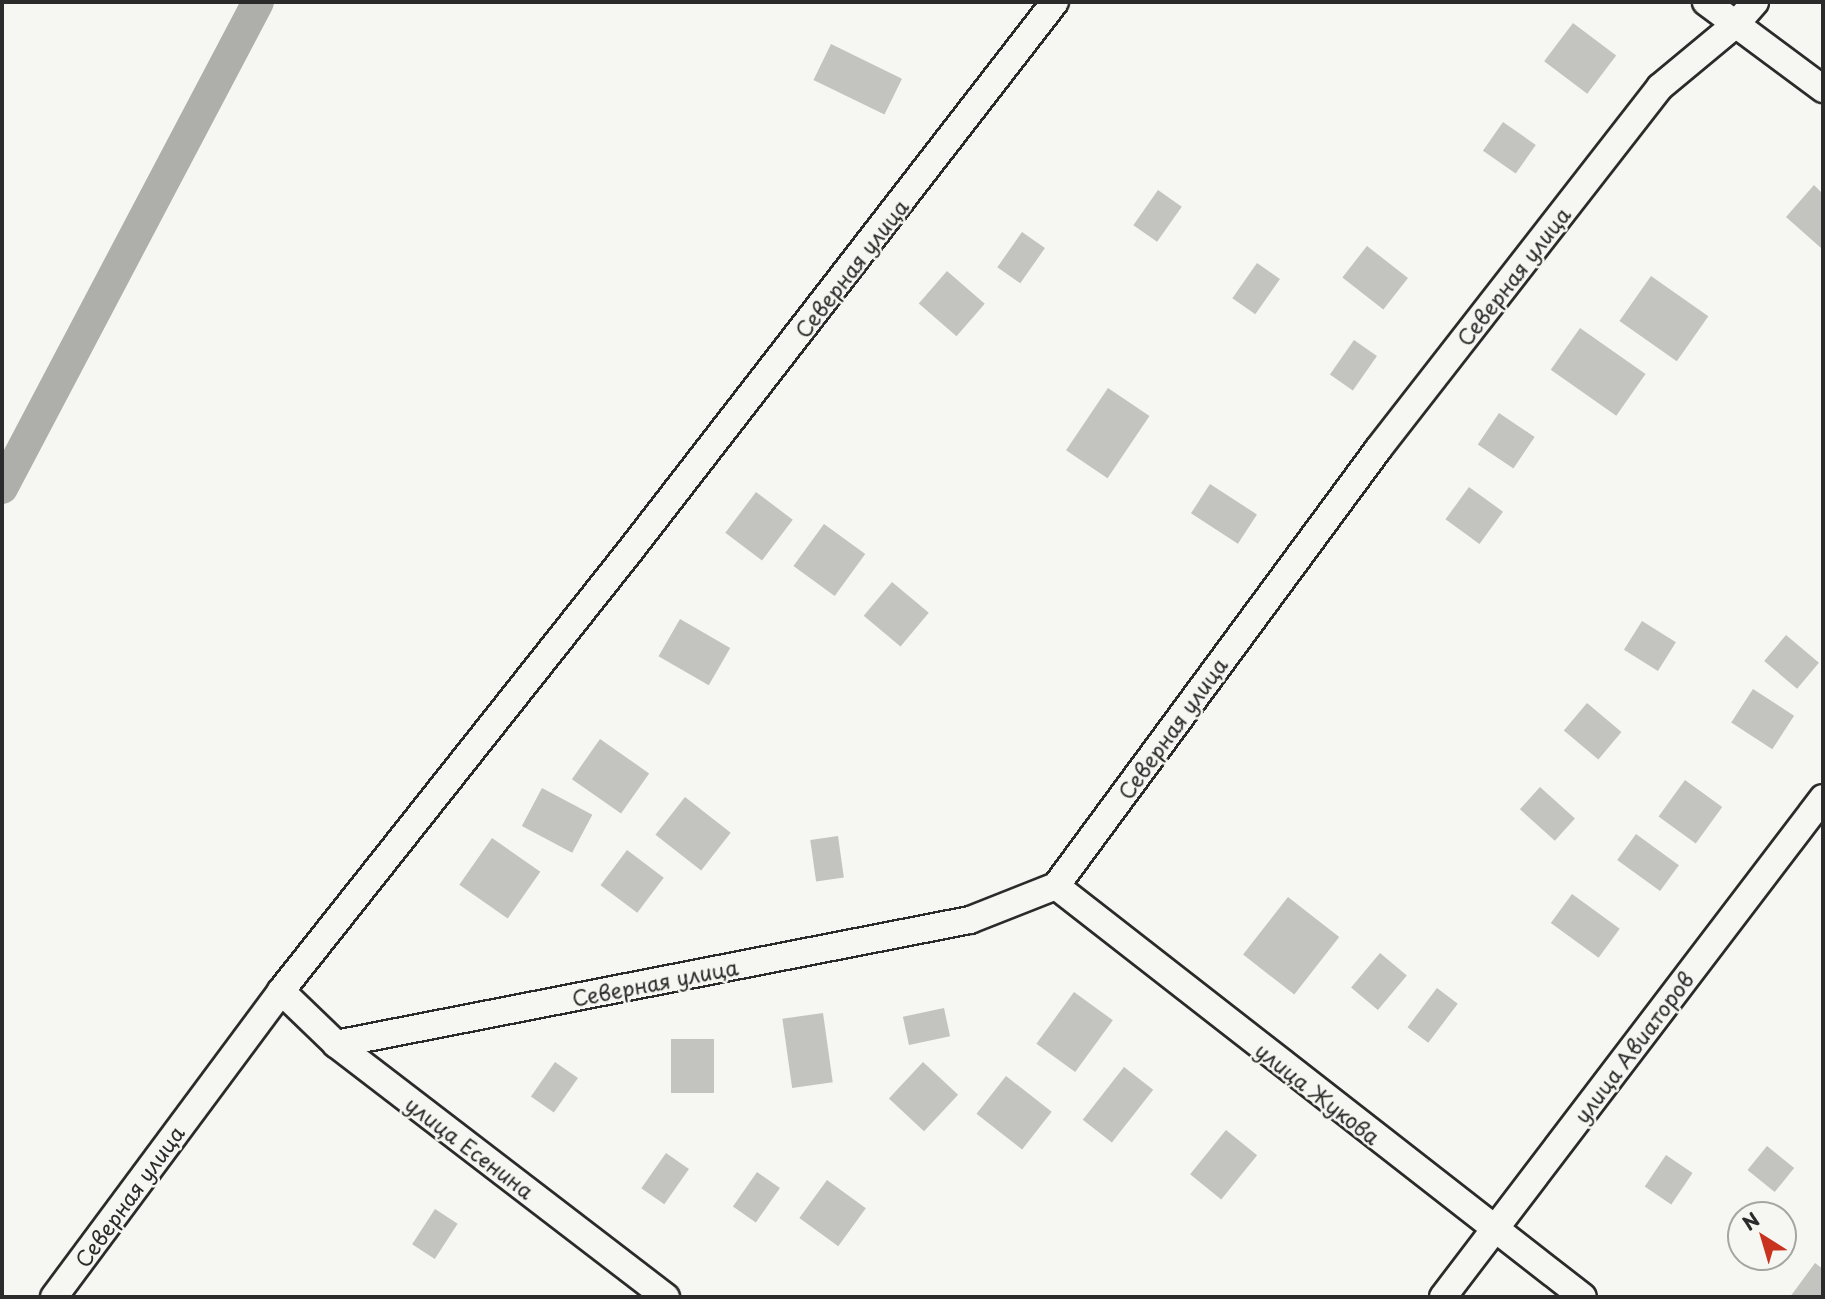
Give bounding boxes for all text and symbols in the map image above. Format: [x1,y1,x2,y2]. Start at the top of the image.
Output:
street label: Северная улица [789,193,913,343]
street label: Северная улица [1451,201,1575,351]
street label: Северная улица [1112,652,1232,804]
street label: Северная улица [569,953,741,1011]
street label: улица Авиаторов [1568,966,1698,1128]
street label: улица Жукова [1251,1036,1385,1150]
street label: улица Есенина [401,1090,539,1204]
street label: Северная улица [69,1120,189,1272]
north arrow [1727,1201,1797,1271]
text: N [1736,1205,1765,1237]

